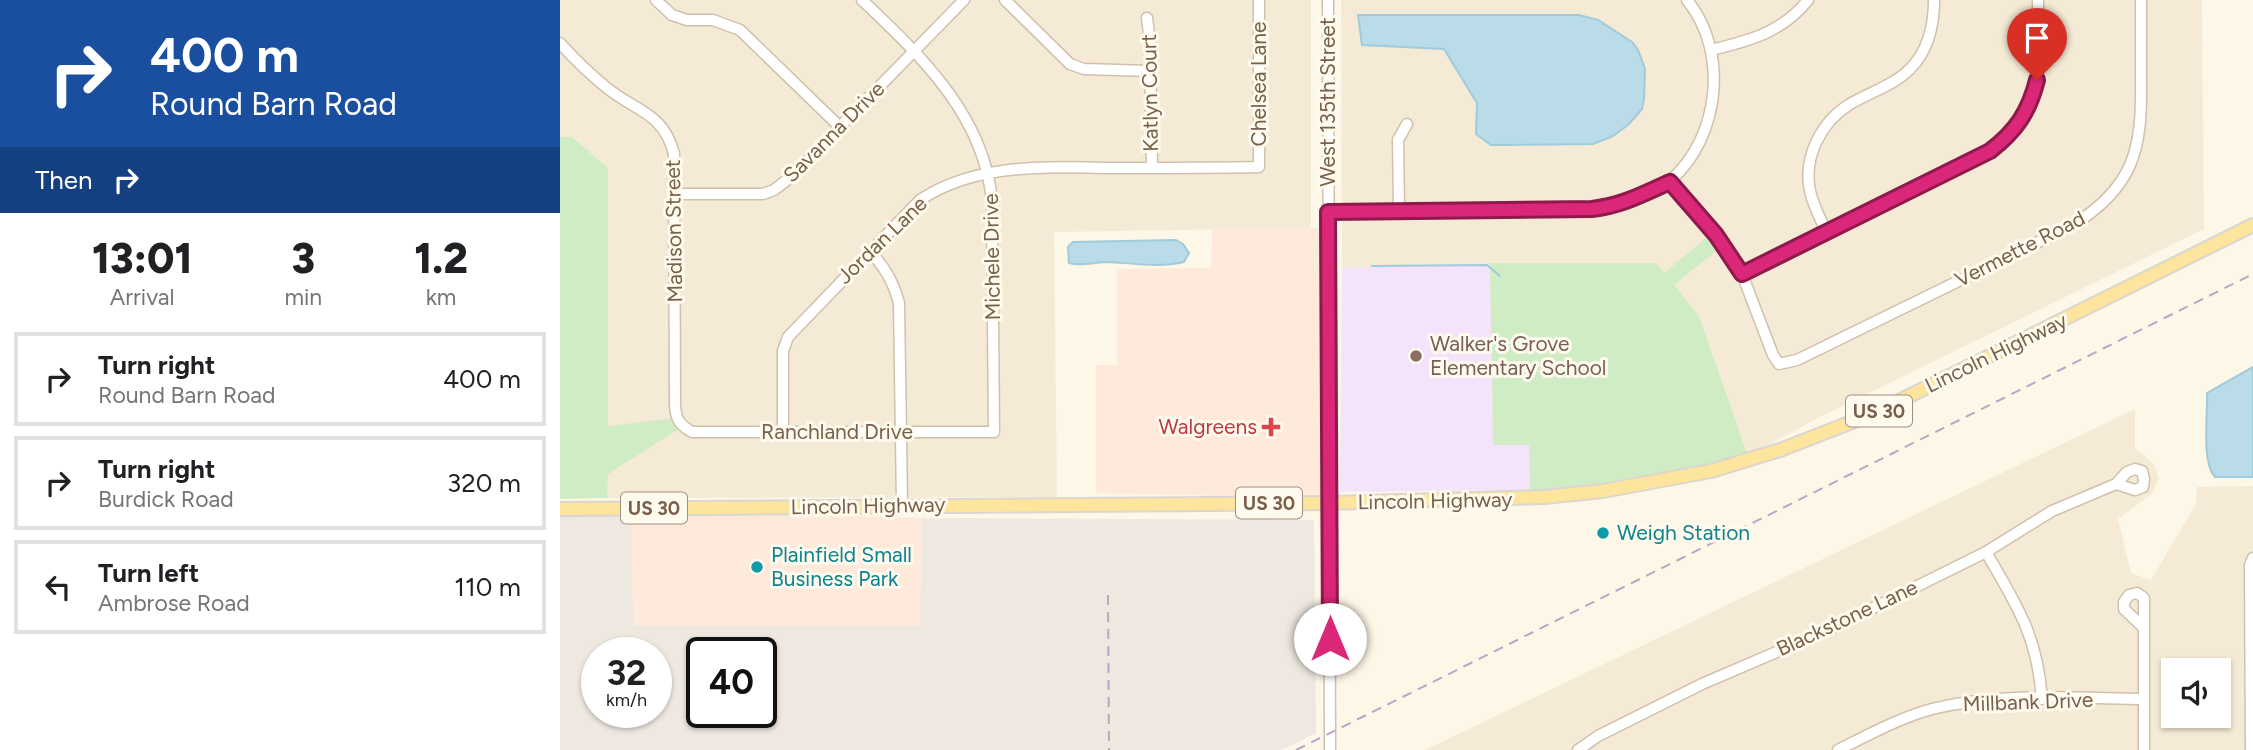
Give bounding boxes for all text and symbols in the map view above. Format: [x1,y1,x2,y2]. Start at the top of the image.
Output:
pin [2007,8,2067,80]
street label: West 135th Street [1315,17,1340,187]
icon: arrive [2018,19,2056,57]
street label: Chelsea Lane [1246,22,1271,146]
text: 400 m [150,25,299,84]
icon: right [35,28,126,119]
street label: Katlyn Court [1136,34,1163,152]
street label: Savanna Drive [778,76,889,187]
text: Round Barn Road [150,85,397,123]
street label: Madison Street [660,159,687,303]
icon: right [107,161,145,199]
text: Then [35,164,93,196]
street label: Jordan Lane [832,191,932,289]
street label: Michele Drive [978,193,1005,321]
street label: Vermette Road [1951,205,2089,292]
text: 13:01 [92,233,192,284]
text: 3 [291,233,315,284]
text: 1.2 [414,233,468,284]
text: Arrival [110,283,175,311]
text: min [284,283,322,311]
text: km [426,283,456,311]
street label: Lincoln Highway [1921,307,2071,398]
place label: Walker's Grove Elementary School [1430,331,1606,380]
marker: Walker's Grove Elementary School [1408,348,1424,364]
text: Turn right [98,349,215,381]
icon: right [39,360,77,398]
text: 400 m [443,363,521,395]
text: Round Barn Road [98,381,276,409]
road number: US 30 [1846,396,1912,426]
place label: Walgreens [1159,414,1257,439]
street label: Ranchland Drive [761,419,913,444]
marker: Walgreens [1263,419,1279,435]
text: Turn right [98,453,215,485]
icon: right [39,464,77,502]
text: 320 m [447,467,521,499]
text: Burdick Road [98,485,234,513]
street label: Lincoln Highway [1357,487,1513,514]
road number: US 30 [1236,488,1302,518]
road number: US 30 [621,492,687,524]
street label: Lincoln Highway [790,492,946,519]
place label: Weigh Station [1617,520,1750,545]
marker: Weigh Station [1595,525,1611,541]
place label: Plainfield Small Business Park [771,542,912,591]
text: Turn left [98,557,199,589]
marker: Plainfield Small Business Park [749,559,765,575]
icon: left [39,568,77,606]
text: 110 m [454,571,521,603]
street label: Blackstone Lane [1772,574,1921,661]
text: Ambrose Road [98,589,250,617]
position arrow [1293,602,1367,676]
speed limit sign: 40 [686,637,777,728]
text: 32 [607,652,646,694]
map controls [2161,658,2231,728]
button: sound [2161,658,2231,728]
street label: Millbank Drive [1962,687,2094,716]
text: km/h [606,689,647,711]

